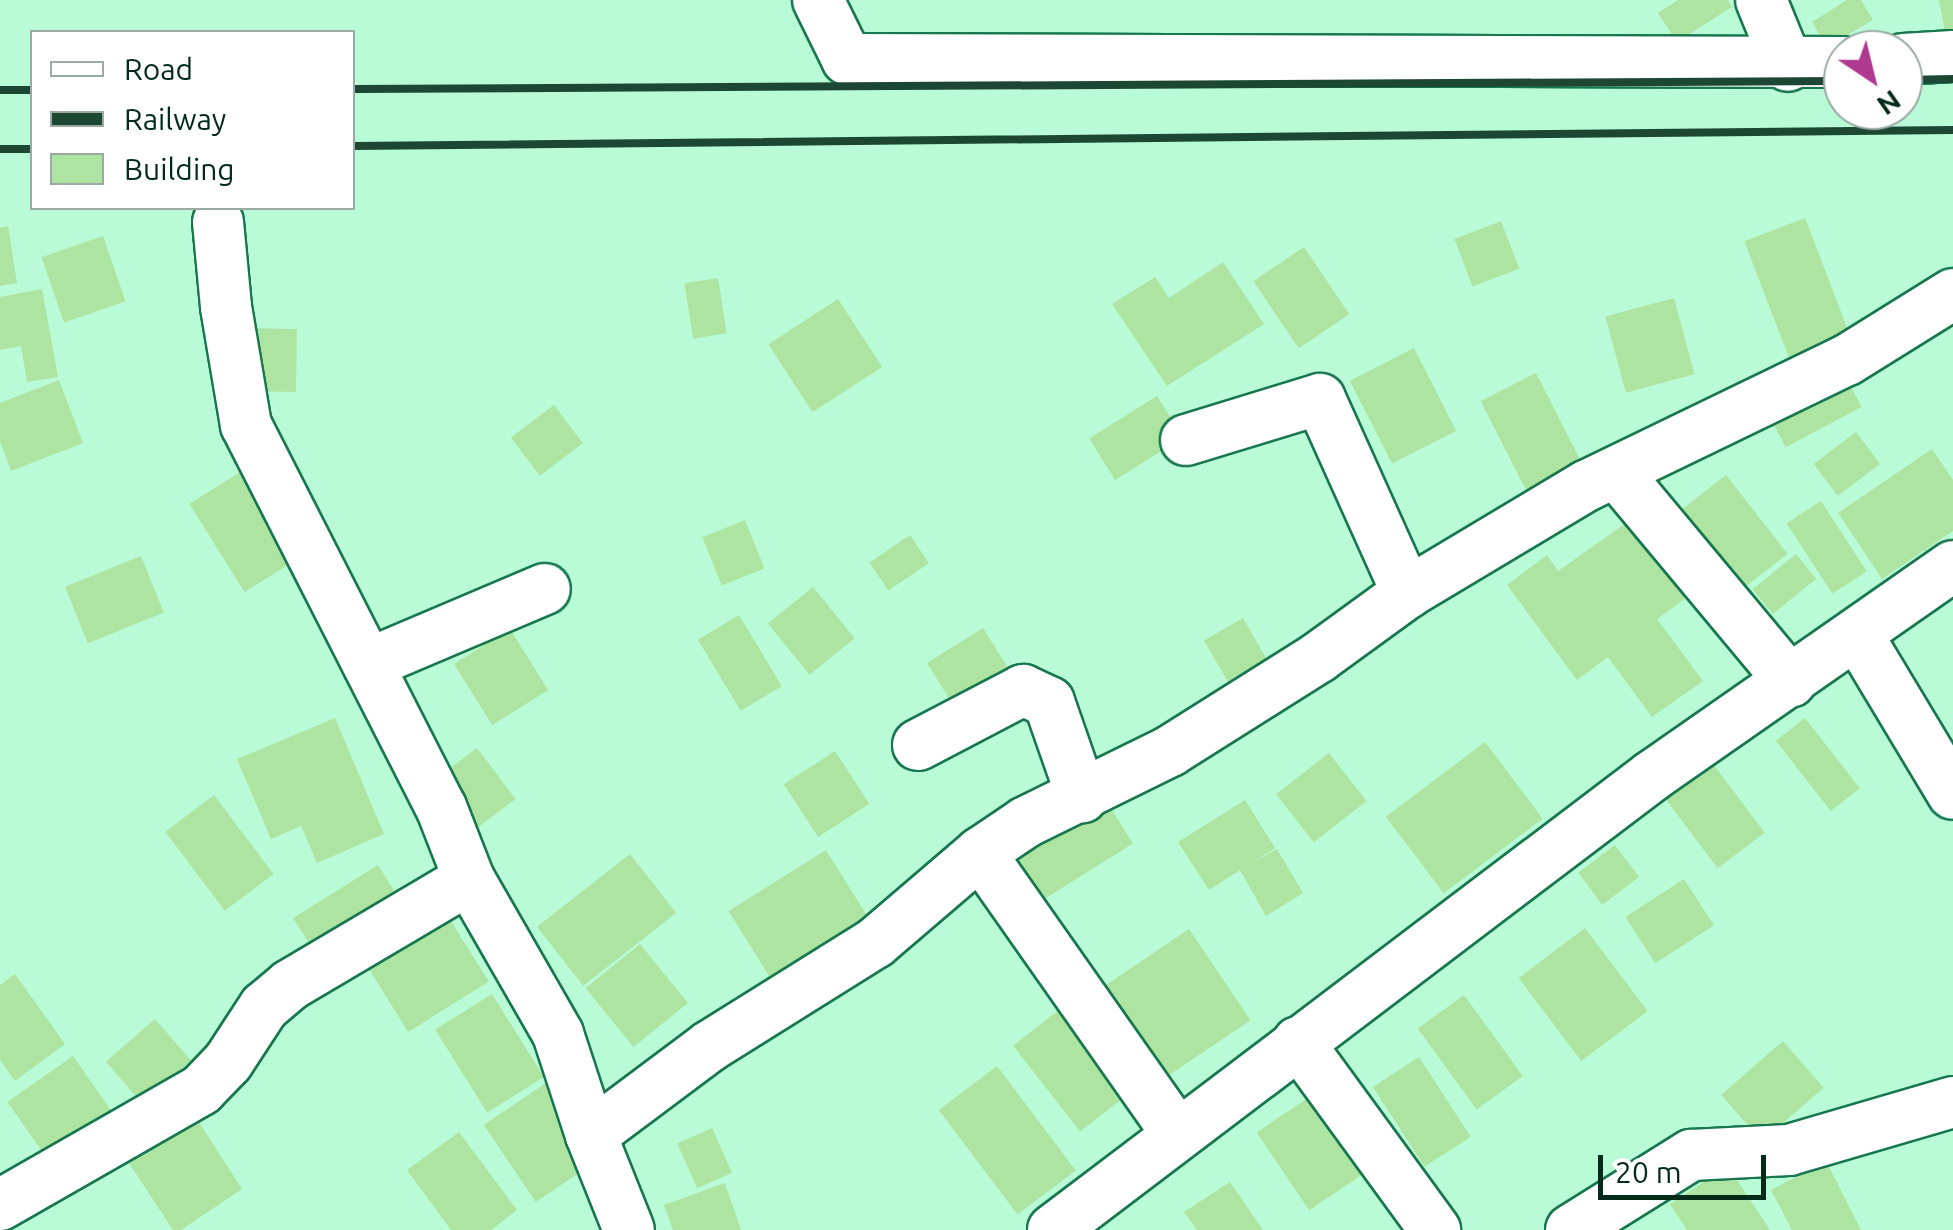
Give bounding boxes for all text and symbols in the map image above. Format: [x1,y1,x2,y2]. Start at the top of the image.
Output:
legend [30,30,355,210]
north arrow [1823,30,1923,130]
text: Road [124,52,193,86]
text: N [1872,85,1907,122]
text: Railway [124,102,226,136]
text: Building [124,152,235,186]
scale bar [1603,1135,1770,1197]
text: 20 m [1615,1155,1682,1189]

